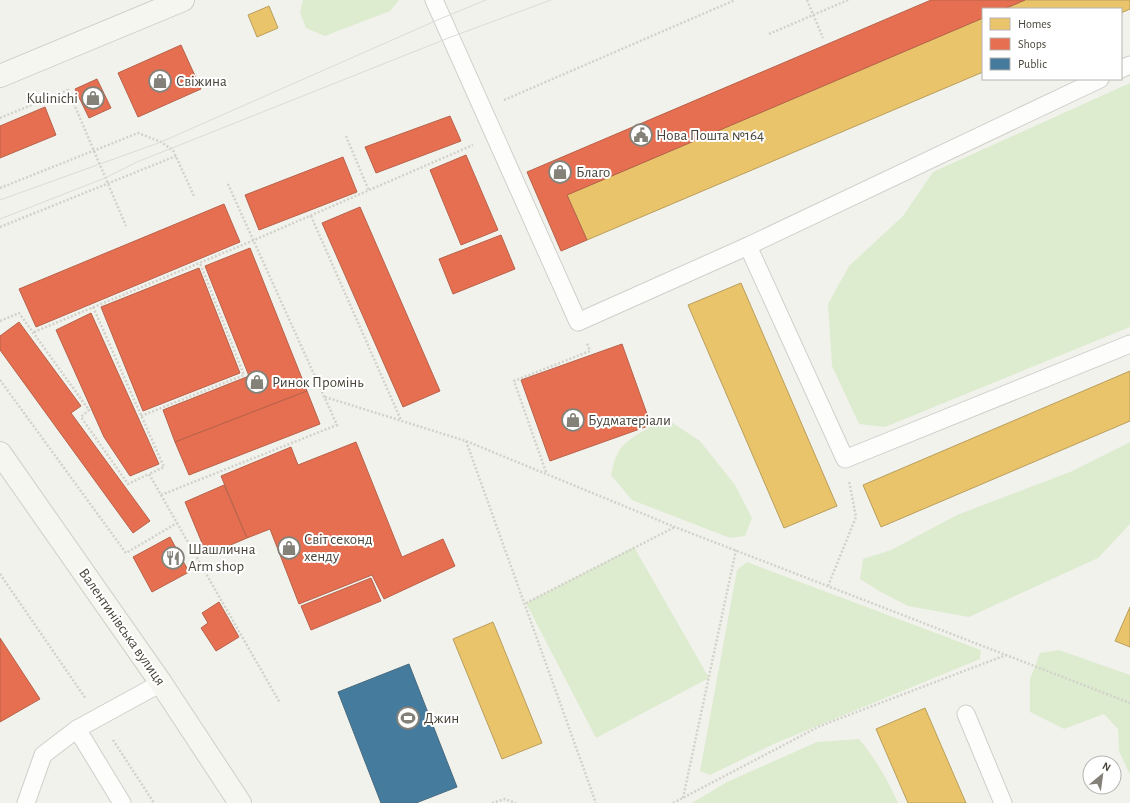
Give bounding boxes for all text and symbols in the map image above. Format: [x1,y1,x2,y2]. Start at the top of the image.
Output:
legend [982,8,1122,80]
text: Homes [1018,18,1051,30]
text: Shops [1018,38,1046,50]
text: Public [1018,58,1047,70]
shop icon: Свіжина [147,68,173,94]
place label: Свіжина [176,74,227,89]
shop icon: Kulinichi [80,85,106,111]
place label: Kulinichi [26,91,78,106]
public building icon: Нова Пошта №164 [628,122,654,148]
place label: Нова Пошта №164 [656,128,764,143]
shop icon: Благо [547,159,573,185]
place label: Благо [576,165,610,180]
shop icon: Ринок Промінь [244,369,270,395]
place label: Ринок Промінь [272,375,364,390]
shop icon: Будматеріали [560,407,586,433]
place label: Будматеріали [588,413,671,428]
place label: Світ секонд хенду [304,532,373,564]
shop icon: Світ секонд хенду [276,535,302,561]
place label: Шашлична Arm shop [188,542,256,574]
restaurant icon: Шашлична Arm shop [160,545,186,571]
street label: Валентинівська вулиця [76,566,168,688]
sports icon: Джин [395,705,421,731]
place label: Джин [424,711,459,726]
north arrow [1082,755,1122,795]
text: N [1101,760,1113,773]

